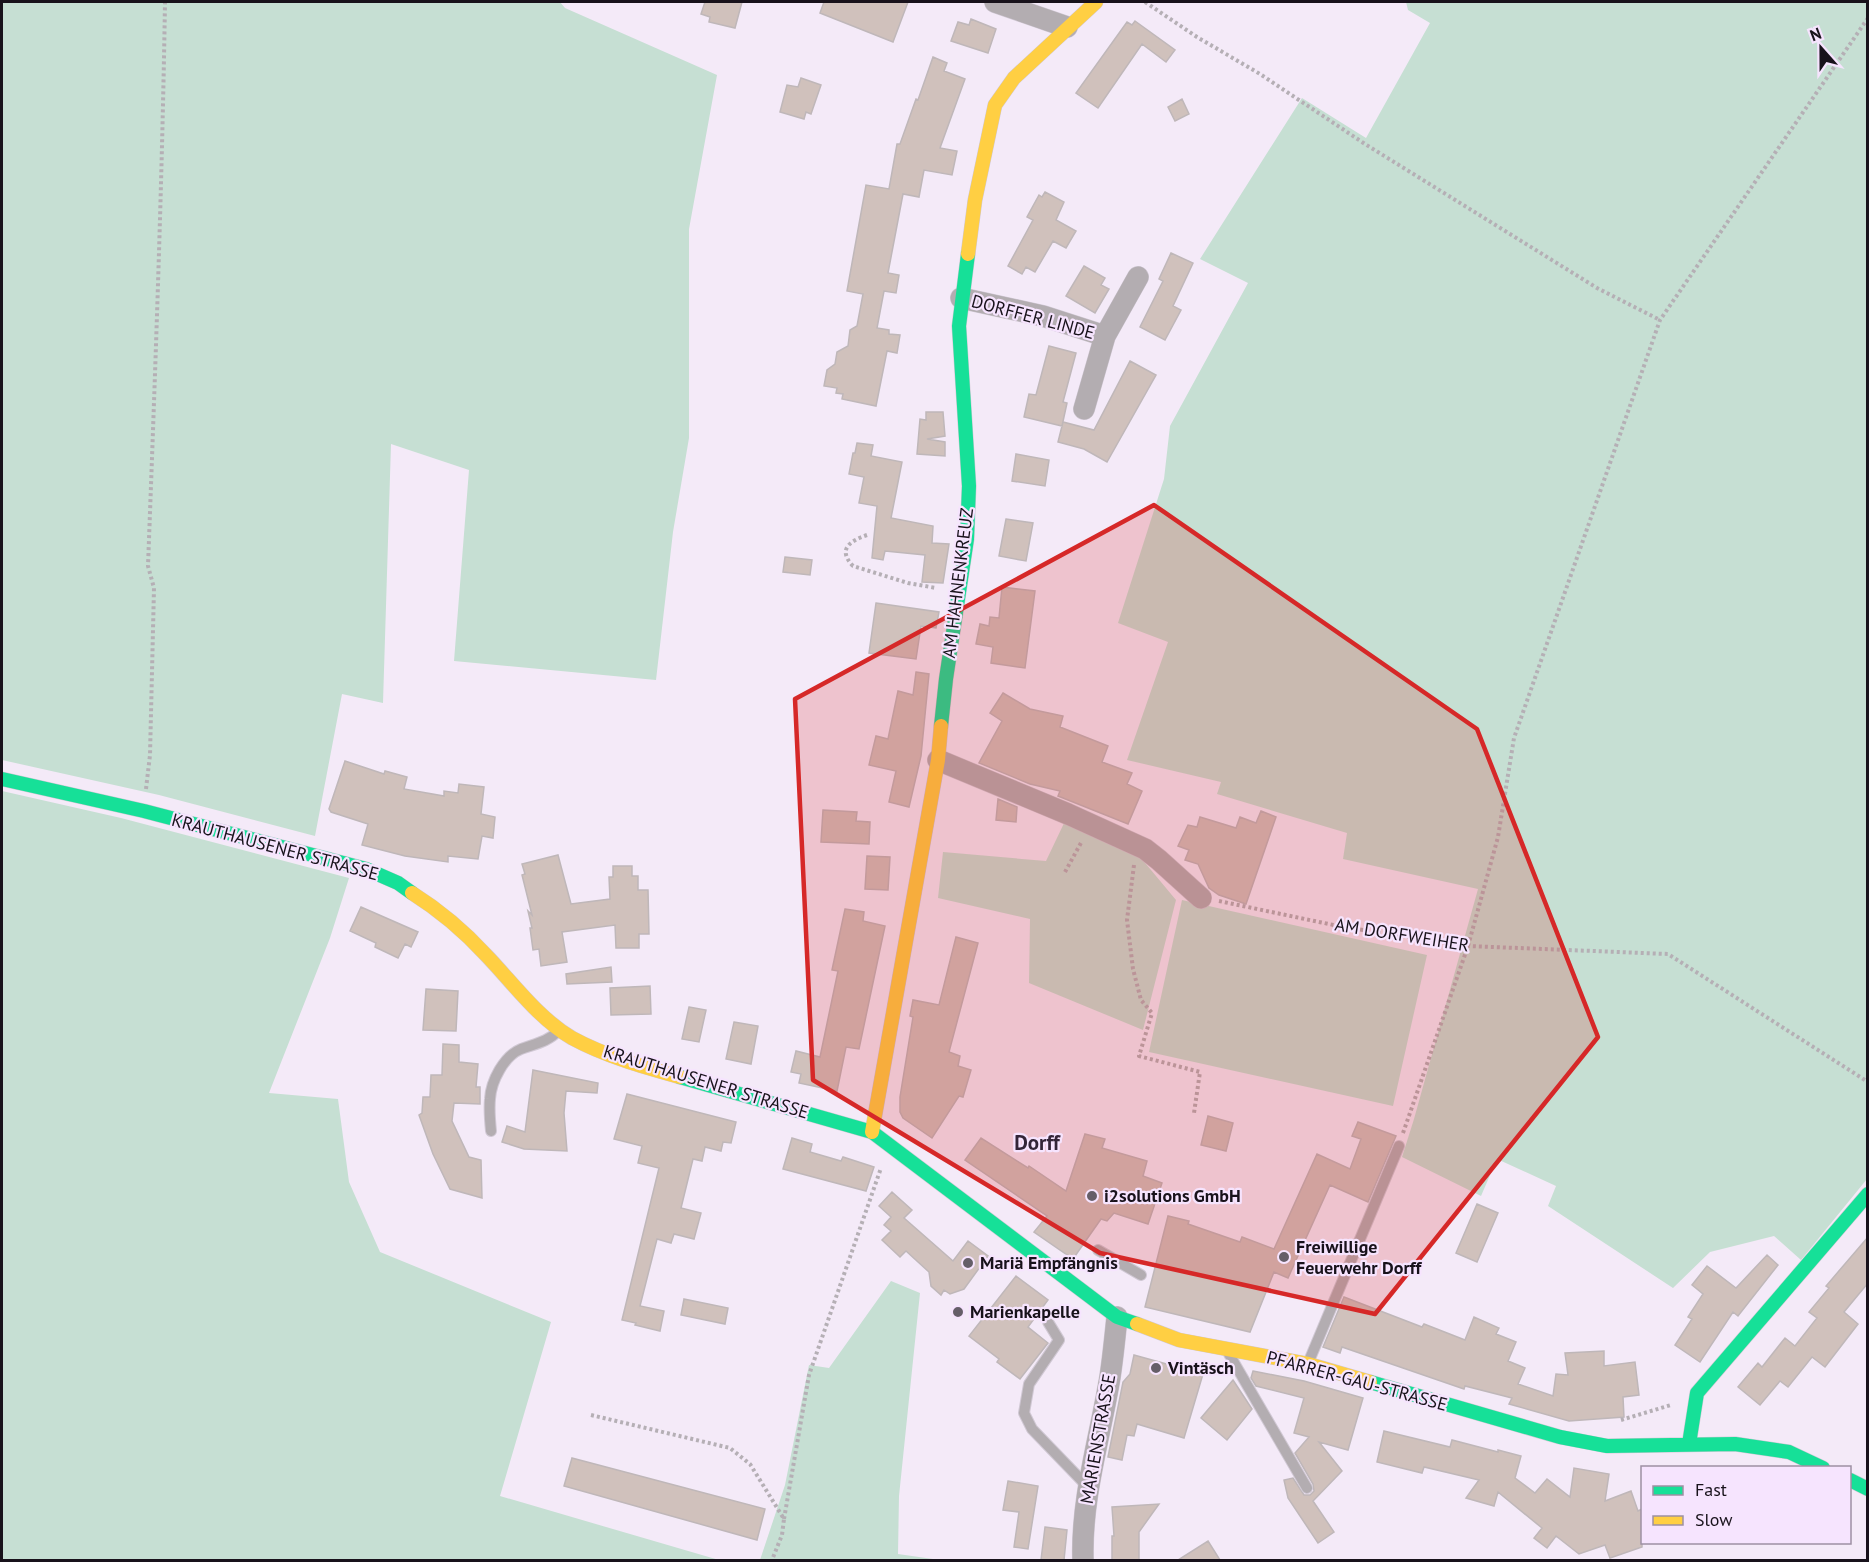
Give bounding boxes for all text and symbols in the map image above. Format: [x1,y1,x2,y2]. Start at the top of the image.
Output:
north arrow [1791,18,1851,78]
text: N [1807,23,1824,45]
street label: DORFFER LINDE [969,289,1097,344]
street label: AM HAHNENKREUZ [937,506,978,659]
street label: KRAUTHAUSENER STRASSE [169,808,381,885]
street label: AM DORFWEIHER [1333,913,1471,957]
street label: KRAUTHAUSENER STRASSE [601,1039,812,1124]
district label: Dorff [1014,1129,1061,1156]
place label: i2solutions GmbH [1104,1184,1241,1207]
marker: i2solutions GmbH [1085,1189,1099,1203]
place label: Freiwillige Feuerwehr Dorff [1296,1235,1422,1279]
marker: Freiwillige Feuerwehr Dorff [1277,1250,1291,1264]
place label: Mariä Empfängnis [980,1251,1118,1274]
marker: Mariä Empfängnis [961,1256,975,1270]
place label: Marienkapelle [970,1300,1080,1323]
marker: Marienkapelle [951,1305,965,1319]
street label: PFARRER-GAU-STRASSE [1264,1345,1450,1416]
place label: Vintäsch [1167,1356,1234,1379]
marker: Vintäsch [1149,1361,1163,1375]
street label: MARIENSTRASSE [1075,1372,1120,1506]
legend [1641,1466,1851,1544]
text: Fast [1695,1478,1727,1501]
text: Slow [1695,1508,1733,1531]

